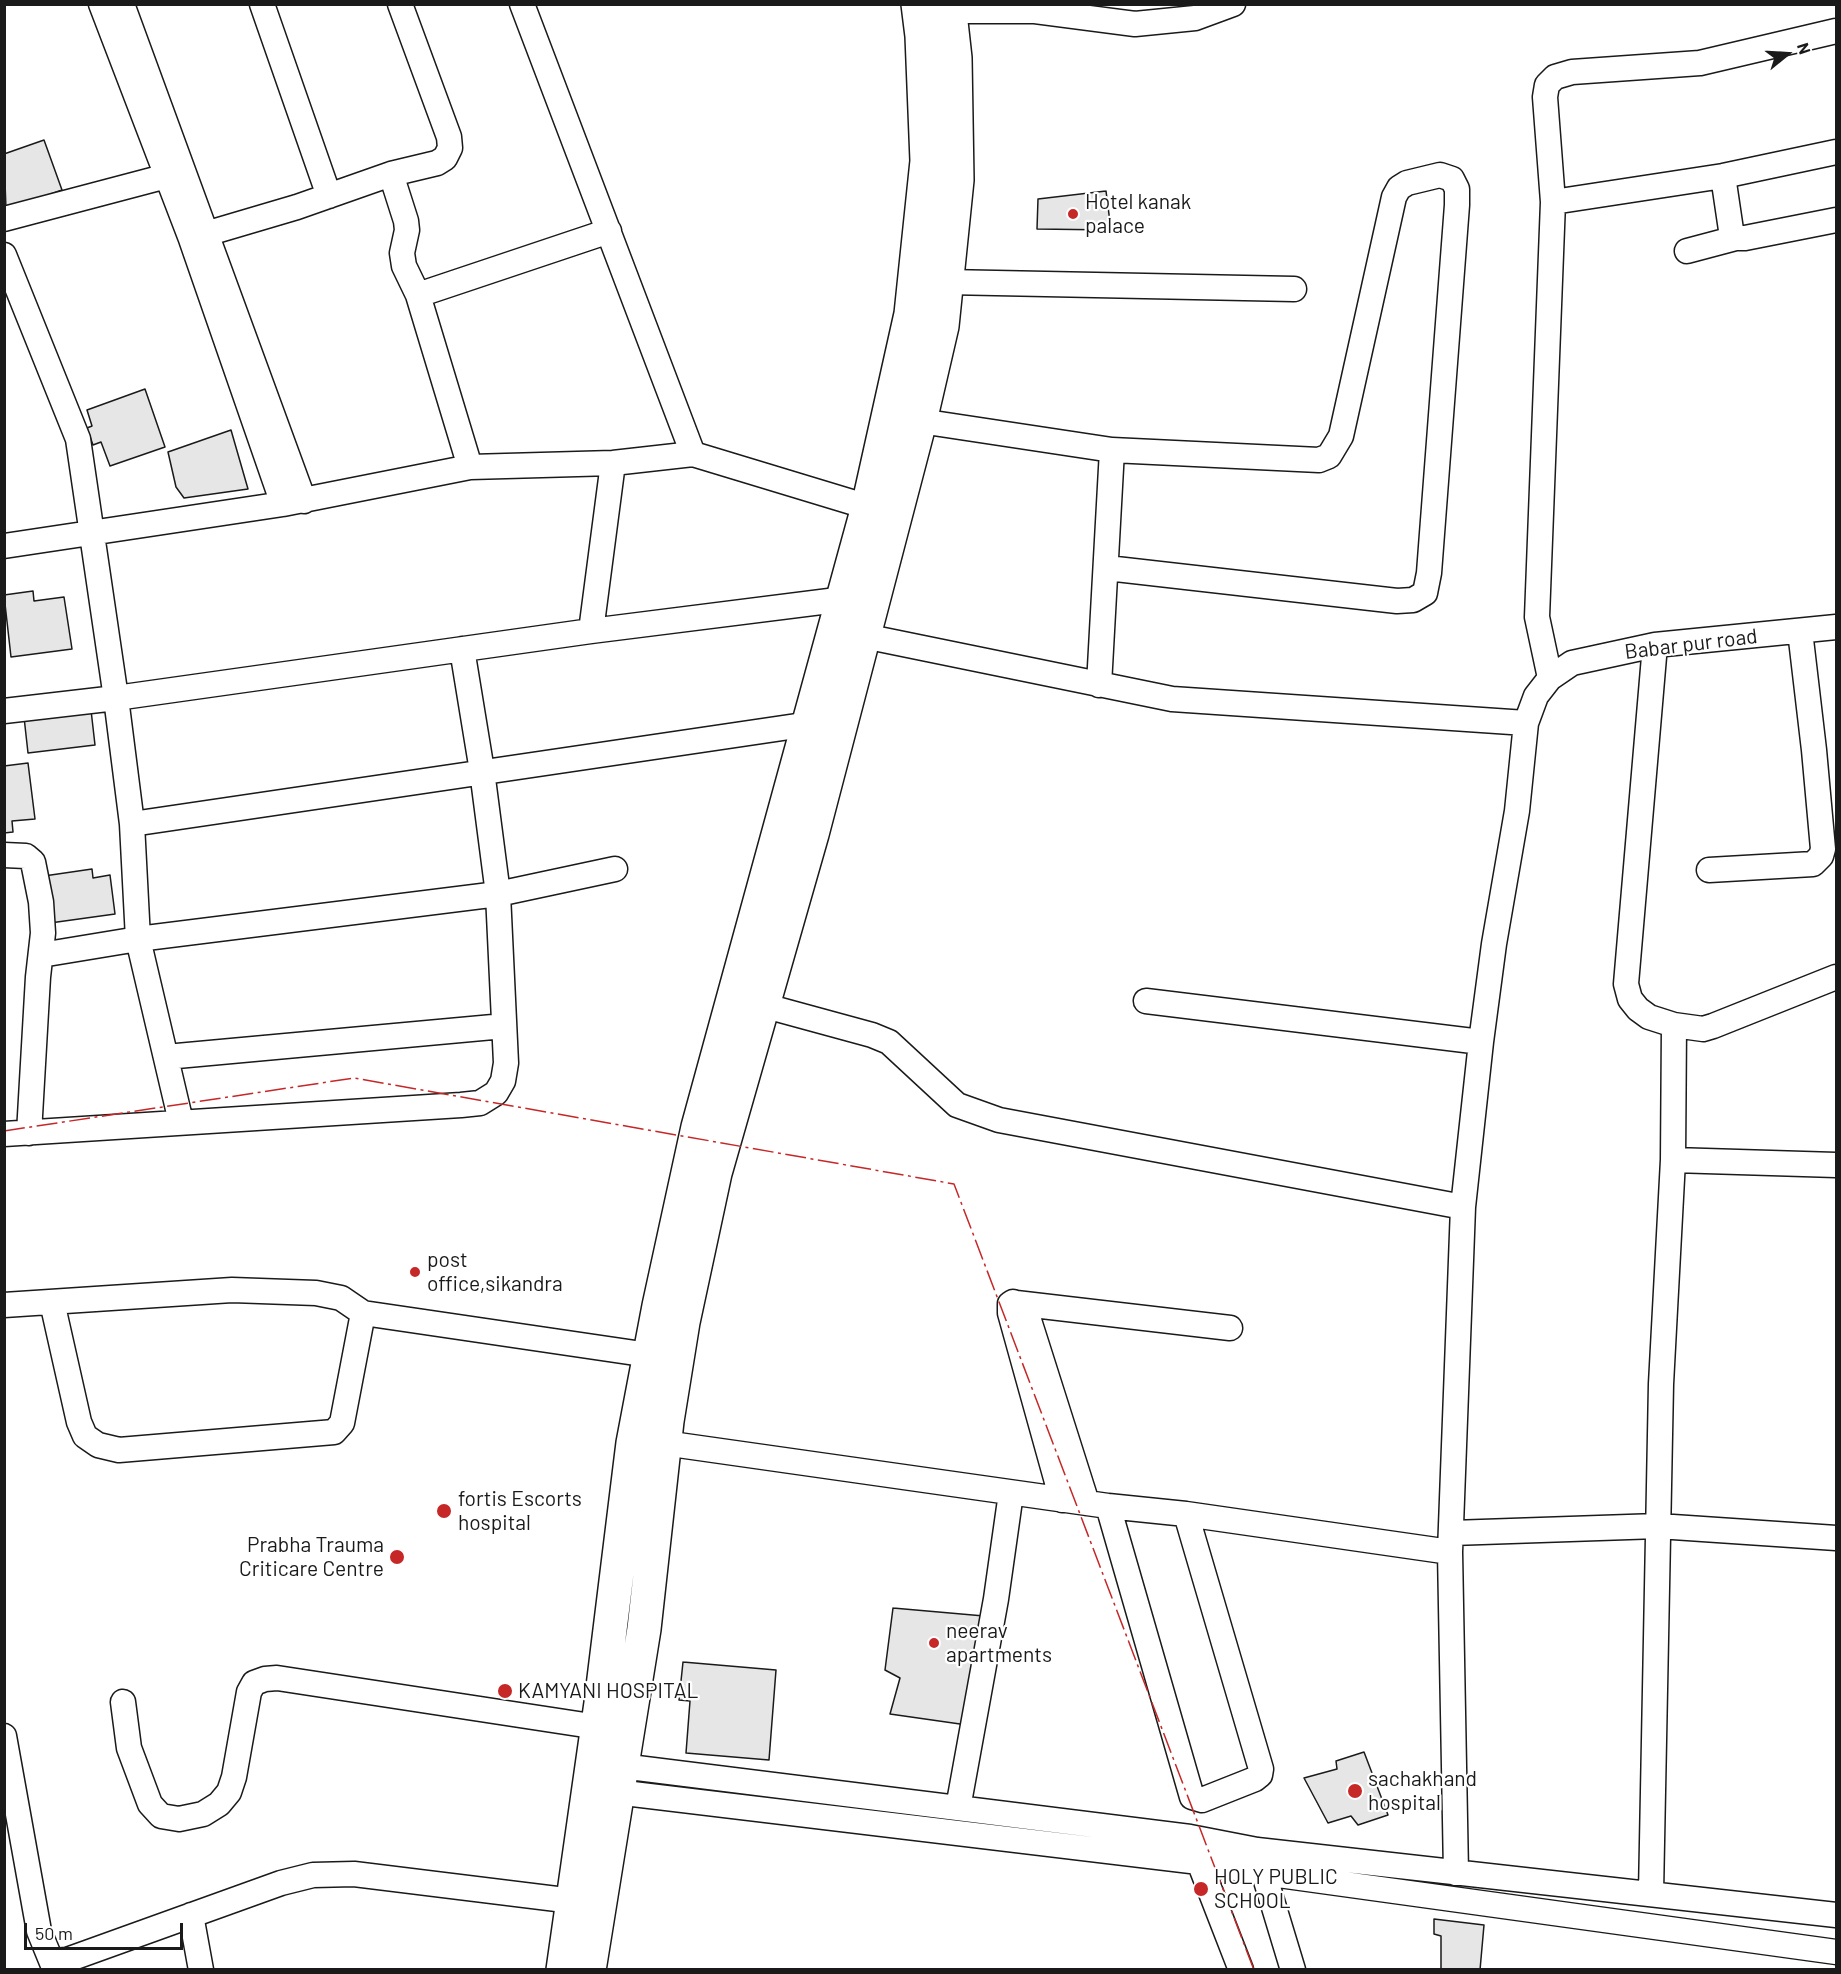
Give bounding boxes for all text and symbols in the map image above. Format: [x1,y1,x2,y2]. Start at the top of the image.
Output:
north arrow [1757,24,1817,84]
text: N [1794,40,1815,56]
place label: Hotel kanak palace [1085,189,1191,239]
marker: Hotel kanak palace [1066,207,1080,221]
street label: Babar pur road [1623,623,1759,665]
place label: post office,sikandra [427,1247,563,1297]
marker: post office,sikandra [408,1265,422,1279]
place label: fortis Escorts hospital [458,1486,582,1536]
marker: fortis Escorts hospital [435,1502,453,1520]
place label: Prabha Trauma Criticare Centre [239,1532,384,1582]
marker: Prabha Trauma Criticare Centre [388,1548,406,1566]
place label: neerav apartments [946,1618,1052,1668]
marker: neerav apartments [927,1636,941,1650]
place label: KAMYANI HOSPITAL [518,1678,698,1704]
marker: KAMYANI HOSPITAL [496,1682,514,1700]
place label: sachakhand hospital [1368,1766,1477,1816]
marker: sachakhand hospital [1346,1782,1364,1800]
place label: HOLY PUBLIC SCHOOL [1214,1864,1338,1914]
marker: HOLY PUBLIC SCHOOL [1192,1880,1210,1898]
scale bar [27,1911,186,1949]
text: 50 m [35,1922,73,1944]

